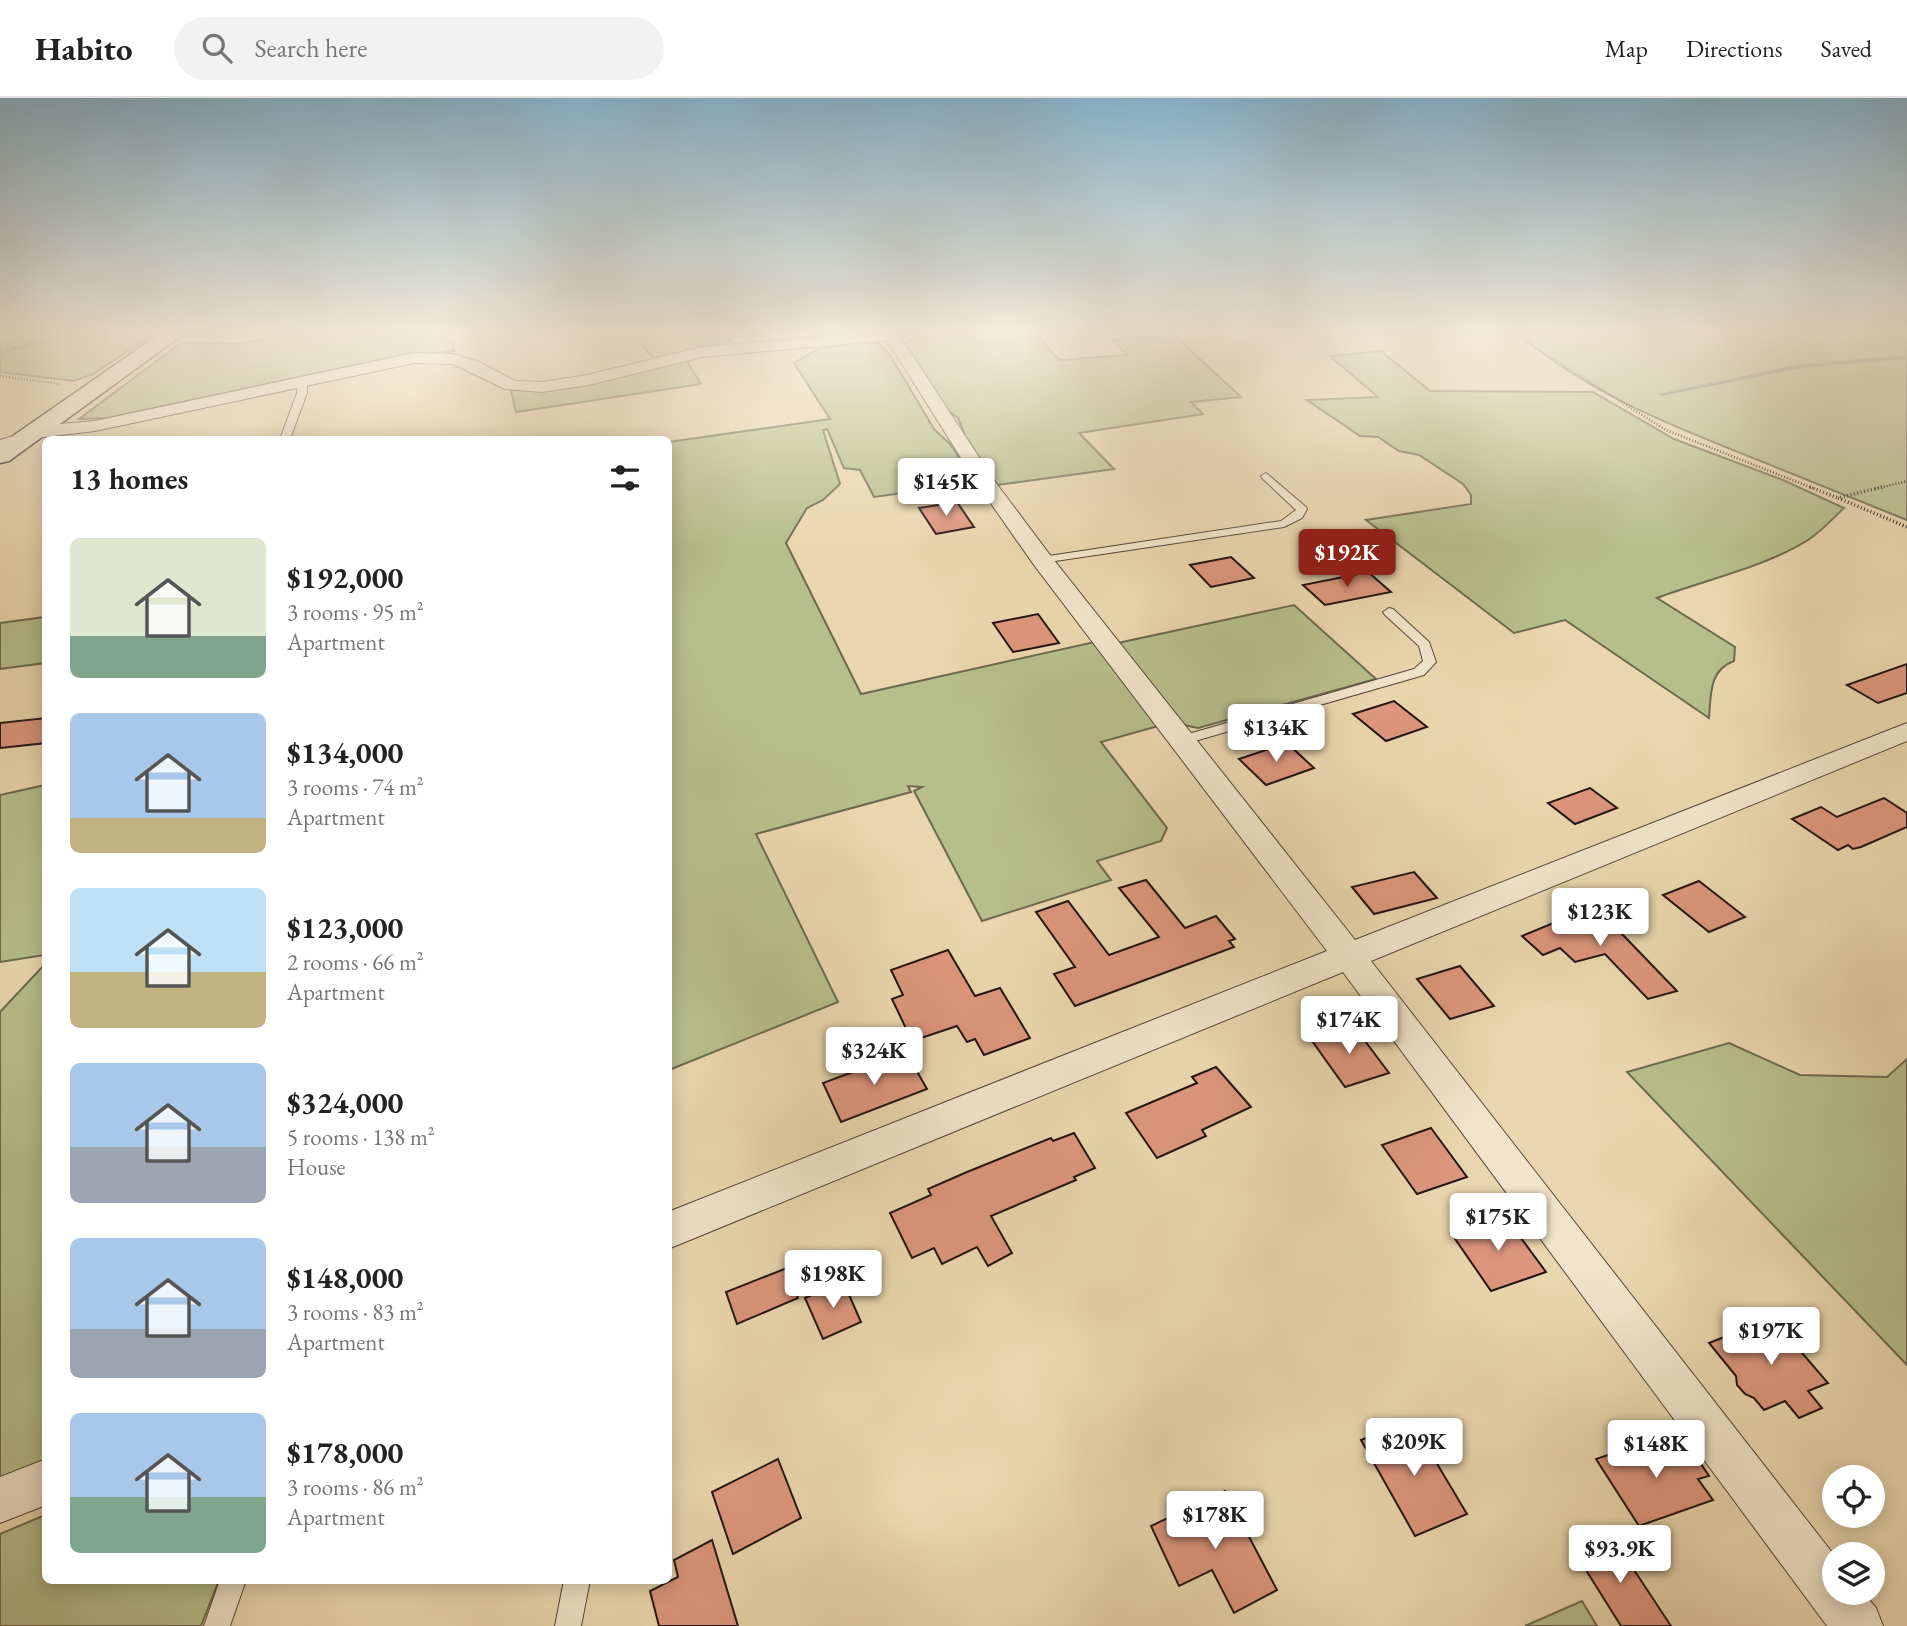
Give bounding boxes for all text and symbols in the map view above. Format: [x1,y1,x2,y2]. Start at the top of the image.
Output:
search box [174,17,664,80]
text: Habito [35,27,132,70]
icon: search [198,29,236,67]
text: Search here [254,31,367,65]
text: Map [1605,33,1648,64]
text: Directions [1686,33,1783,64]
text: Saved [1821,33,1872,64]
pin: $145K [897,458,995,518]
text: 13 homes [70,459,188,498]
icon: filters [606,459,644,497]
text: $145K [914,466,978,496]
pin: $192K [1298,530,1396,589]
text: $192K [1315,537,1379,567]
text: $192,000 [287,558,403,597]
icon: home [126,566,210,650]
text: 3 rooms · 95 m² [287,597,424,627]
text: Apartment [287,627,385,657]
pin: $134K [1227,704,1325,764]
text: $134K [1244,712,1308,742]
text: $134,000 [287,733,403,772]
icon: home [126,741,210,825]
text: 3 rooms · 74 m² [287,772,424,802]
text: Apartment [287,802,385,832]
pin: $123K [1551,888,1649,948]
text: $123K [1568,896,1632,926]
text: $123,000 [287,908,403,947]
icon: home [126,916,210,1000]
text: 2 rooms · 66 m² [287,947,424,977]
text: Apartment [287,977,385,1007]
pin: $174K [1300,996,1398,1056]
text: $174K [1317,1004,1381,1034]
pin: $324K [825,1028,923,1087]
text: $324K [842,1035,906,1065]
text: $324,000 [287,1083,403,1122]
icon: home [126,1091,210,1175]
text: 5 rooms · 138 m² [287,1122,435,1152]
text: House [287,1152,346,1182]
pin: $175K [1449,1194,1547,1253]
text: $175K [1466,1201,1530,1231]
pin: $198K [784,1250,882,1310]
text: $148,000 [287,1258,403,1297]
text: $198K [801,1258,865,1288]
icon: home [126,1266,210,1350]
text: 3 rooms · 83 m² [287,1297,424,1327]
pin: $197K [1722,1308,1820,1367]
text: $197K [1739,1315,1803,1345]
text: Apartment [287,1327,385,1357]
pin: $209K [1365,1418,1463,1478]
pin: $148K [1607,1420,1705,1480]
text: $209K [1382,1426,1446,1456]
text: $148K [1624,1428,1688,1458]
text: $178,000 [287,1433,403,1472]
icon: home [126,1441,210,1525]
map controls [1822,1465,1885,1605]
button: locate [1822,1465,1885,1528]
text: 3 rooms · 86 m² [287,1472,424,1502]
pin: $178K [1166,1492,1264,1551]
text: $178K [1183,1499,1247,1529]
text: Apartment [287,1502,385,1532]
pin: $93.9K [1563,1526,1677,1585]
text: $93.9K [1585,1533,1655,1563]
button: layers [1822,1542,1885,1605]

